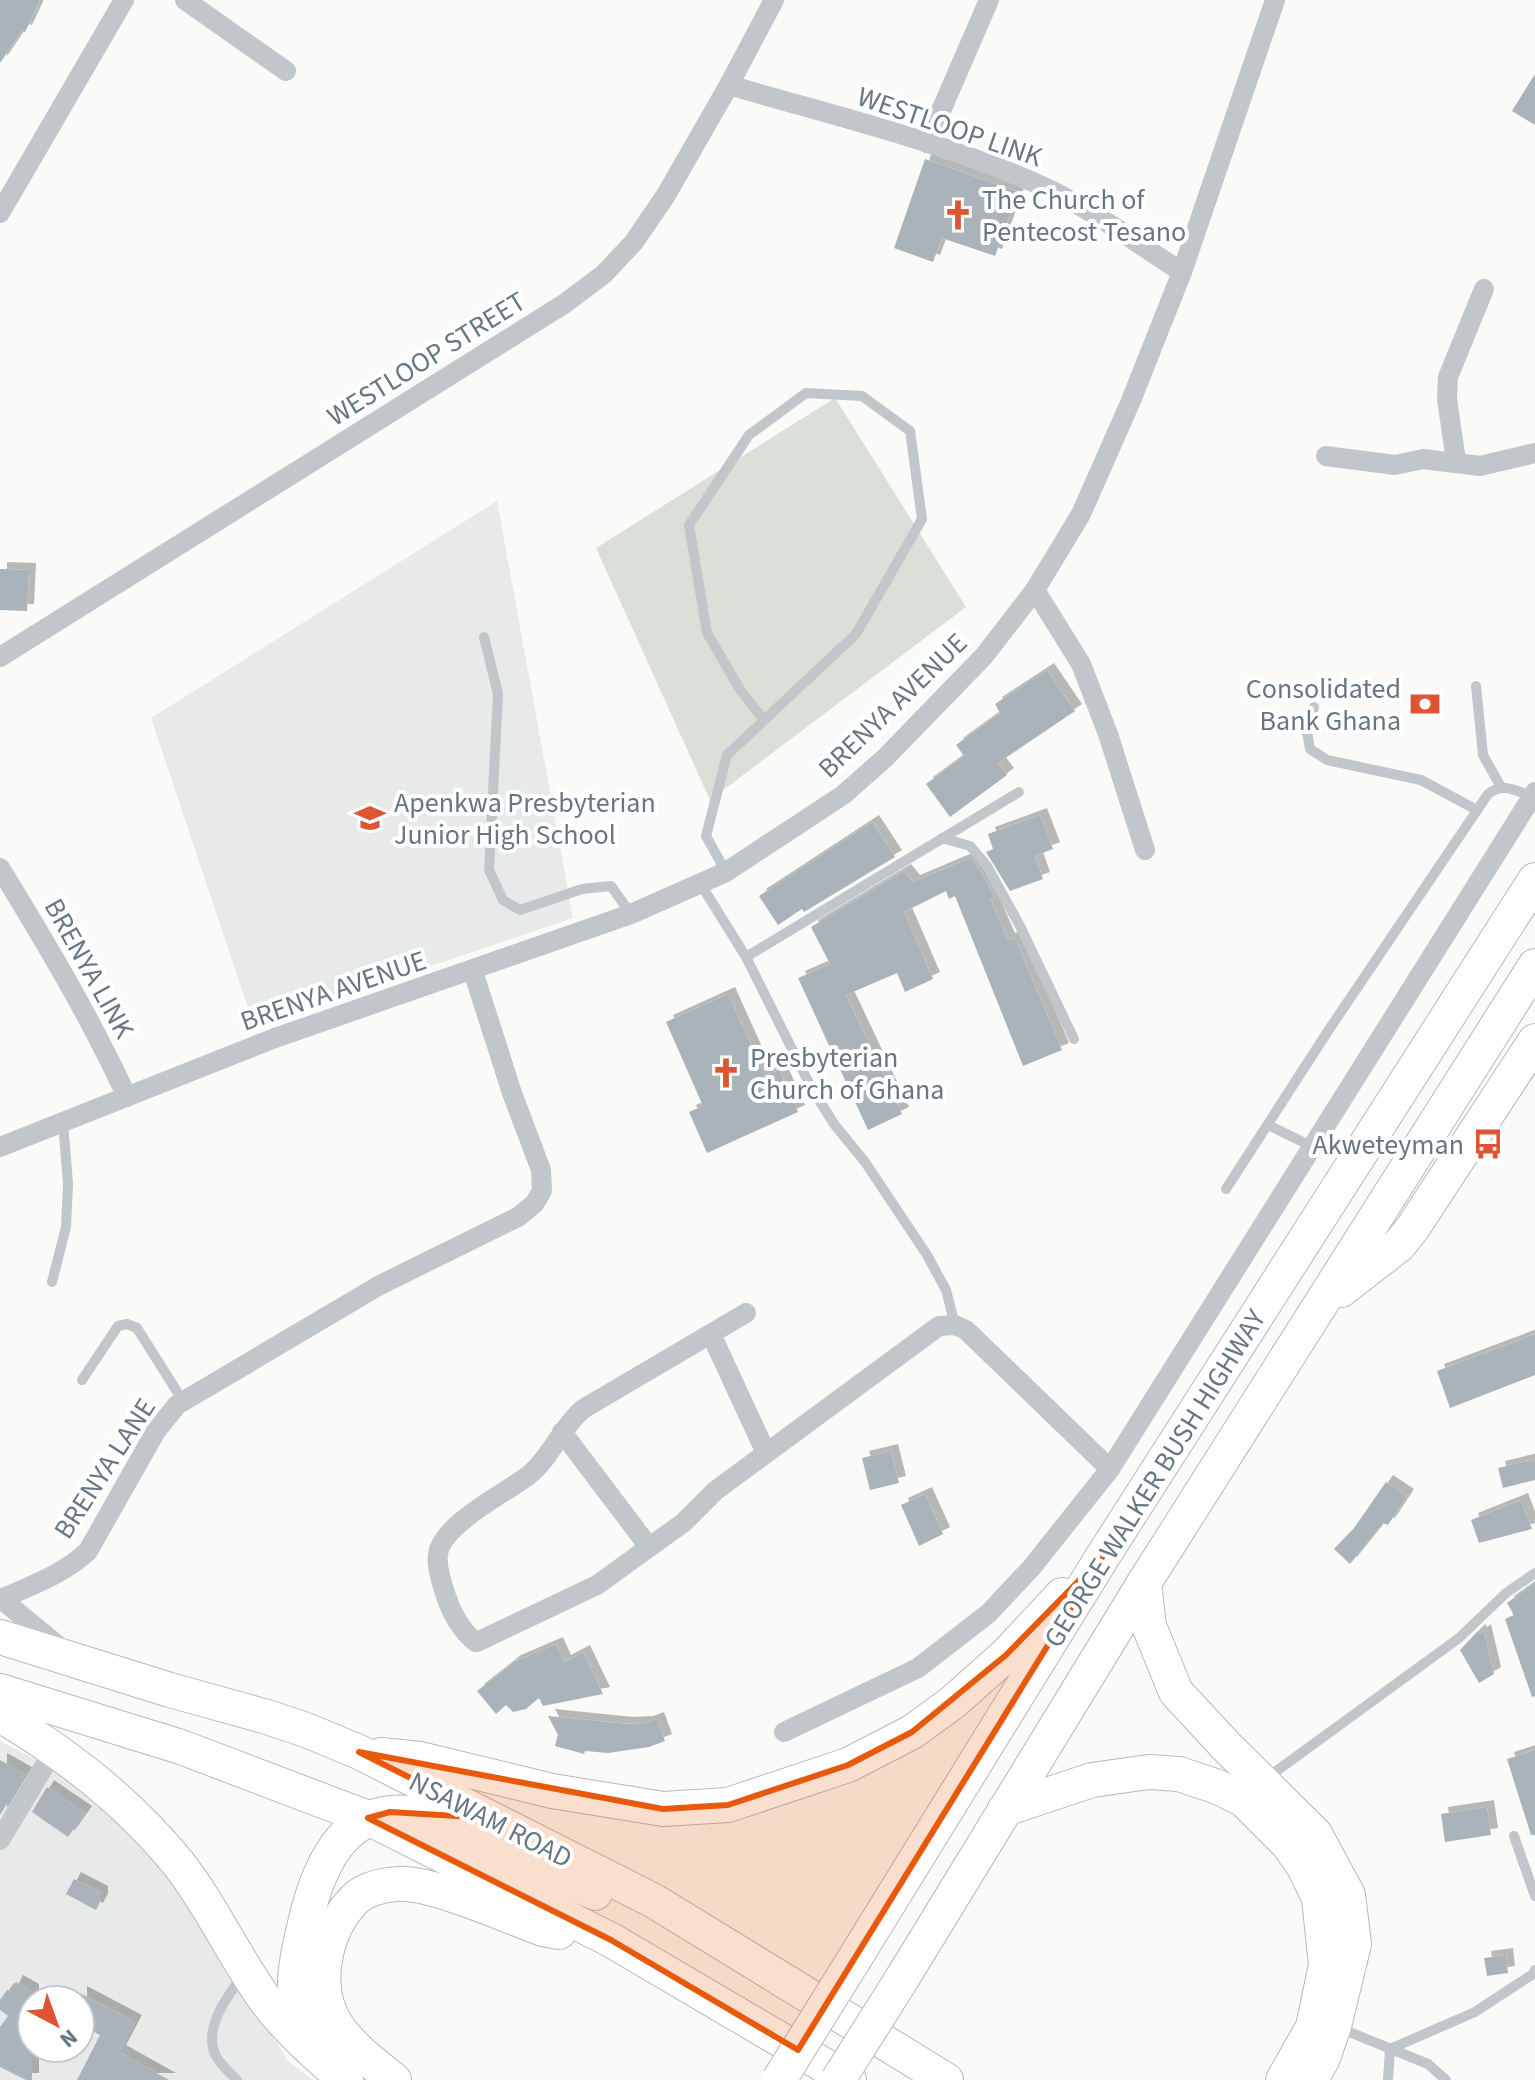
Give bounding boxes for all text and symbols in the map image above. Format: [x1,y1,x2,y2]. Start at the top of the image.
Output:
street label: WESTLOOP LINK [852,77,1048,178]
place label: The Church of Pentecost Tesano [982,180,1186,252]
church icon: The Church of Pentecost Tesano [941,198,975,232]
street label: WESTLOOP STREET [319,282,534,436]
street label: BRENYA AVENUE [809,624,976,787]
place label: Consolidated Bank Ghana [1246,669,1401,741]
bank icon: Consolidated Bank Ghana [1408,687,1442,721]
place label: Apenkwa Presbyterian Junior High School [394,783,656,855]
school or university icon: Apenkwa Presbyterian Junior High School [353,801,387,835]
street label: BRENYA LINK [34,891,144,1046]
street label: BRENYA AVENUE [235,940,432,1041]
place label: Presbyterian Church of Ghana [750,1038,944,1110]
church icon: Presbyterian Church of Ghana [709,1056,743,1090]
place label: Akweteyman [1312,1125,1464,1165]
bus stop icon: Akweteyman [1471,1127,1505,1161]
street label: GEORGE WALKER BUSH HIGHWAY [1034,1301,1276,1655]
street label: BRENYA LANE [44,1390,165,1547]
street label: NSAWAM ROAD [402,1762,579,1878]
north arrow [16,1984,96,2064]
text: N [52,2021,84,2055]

